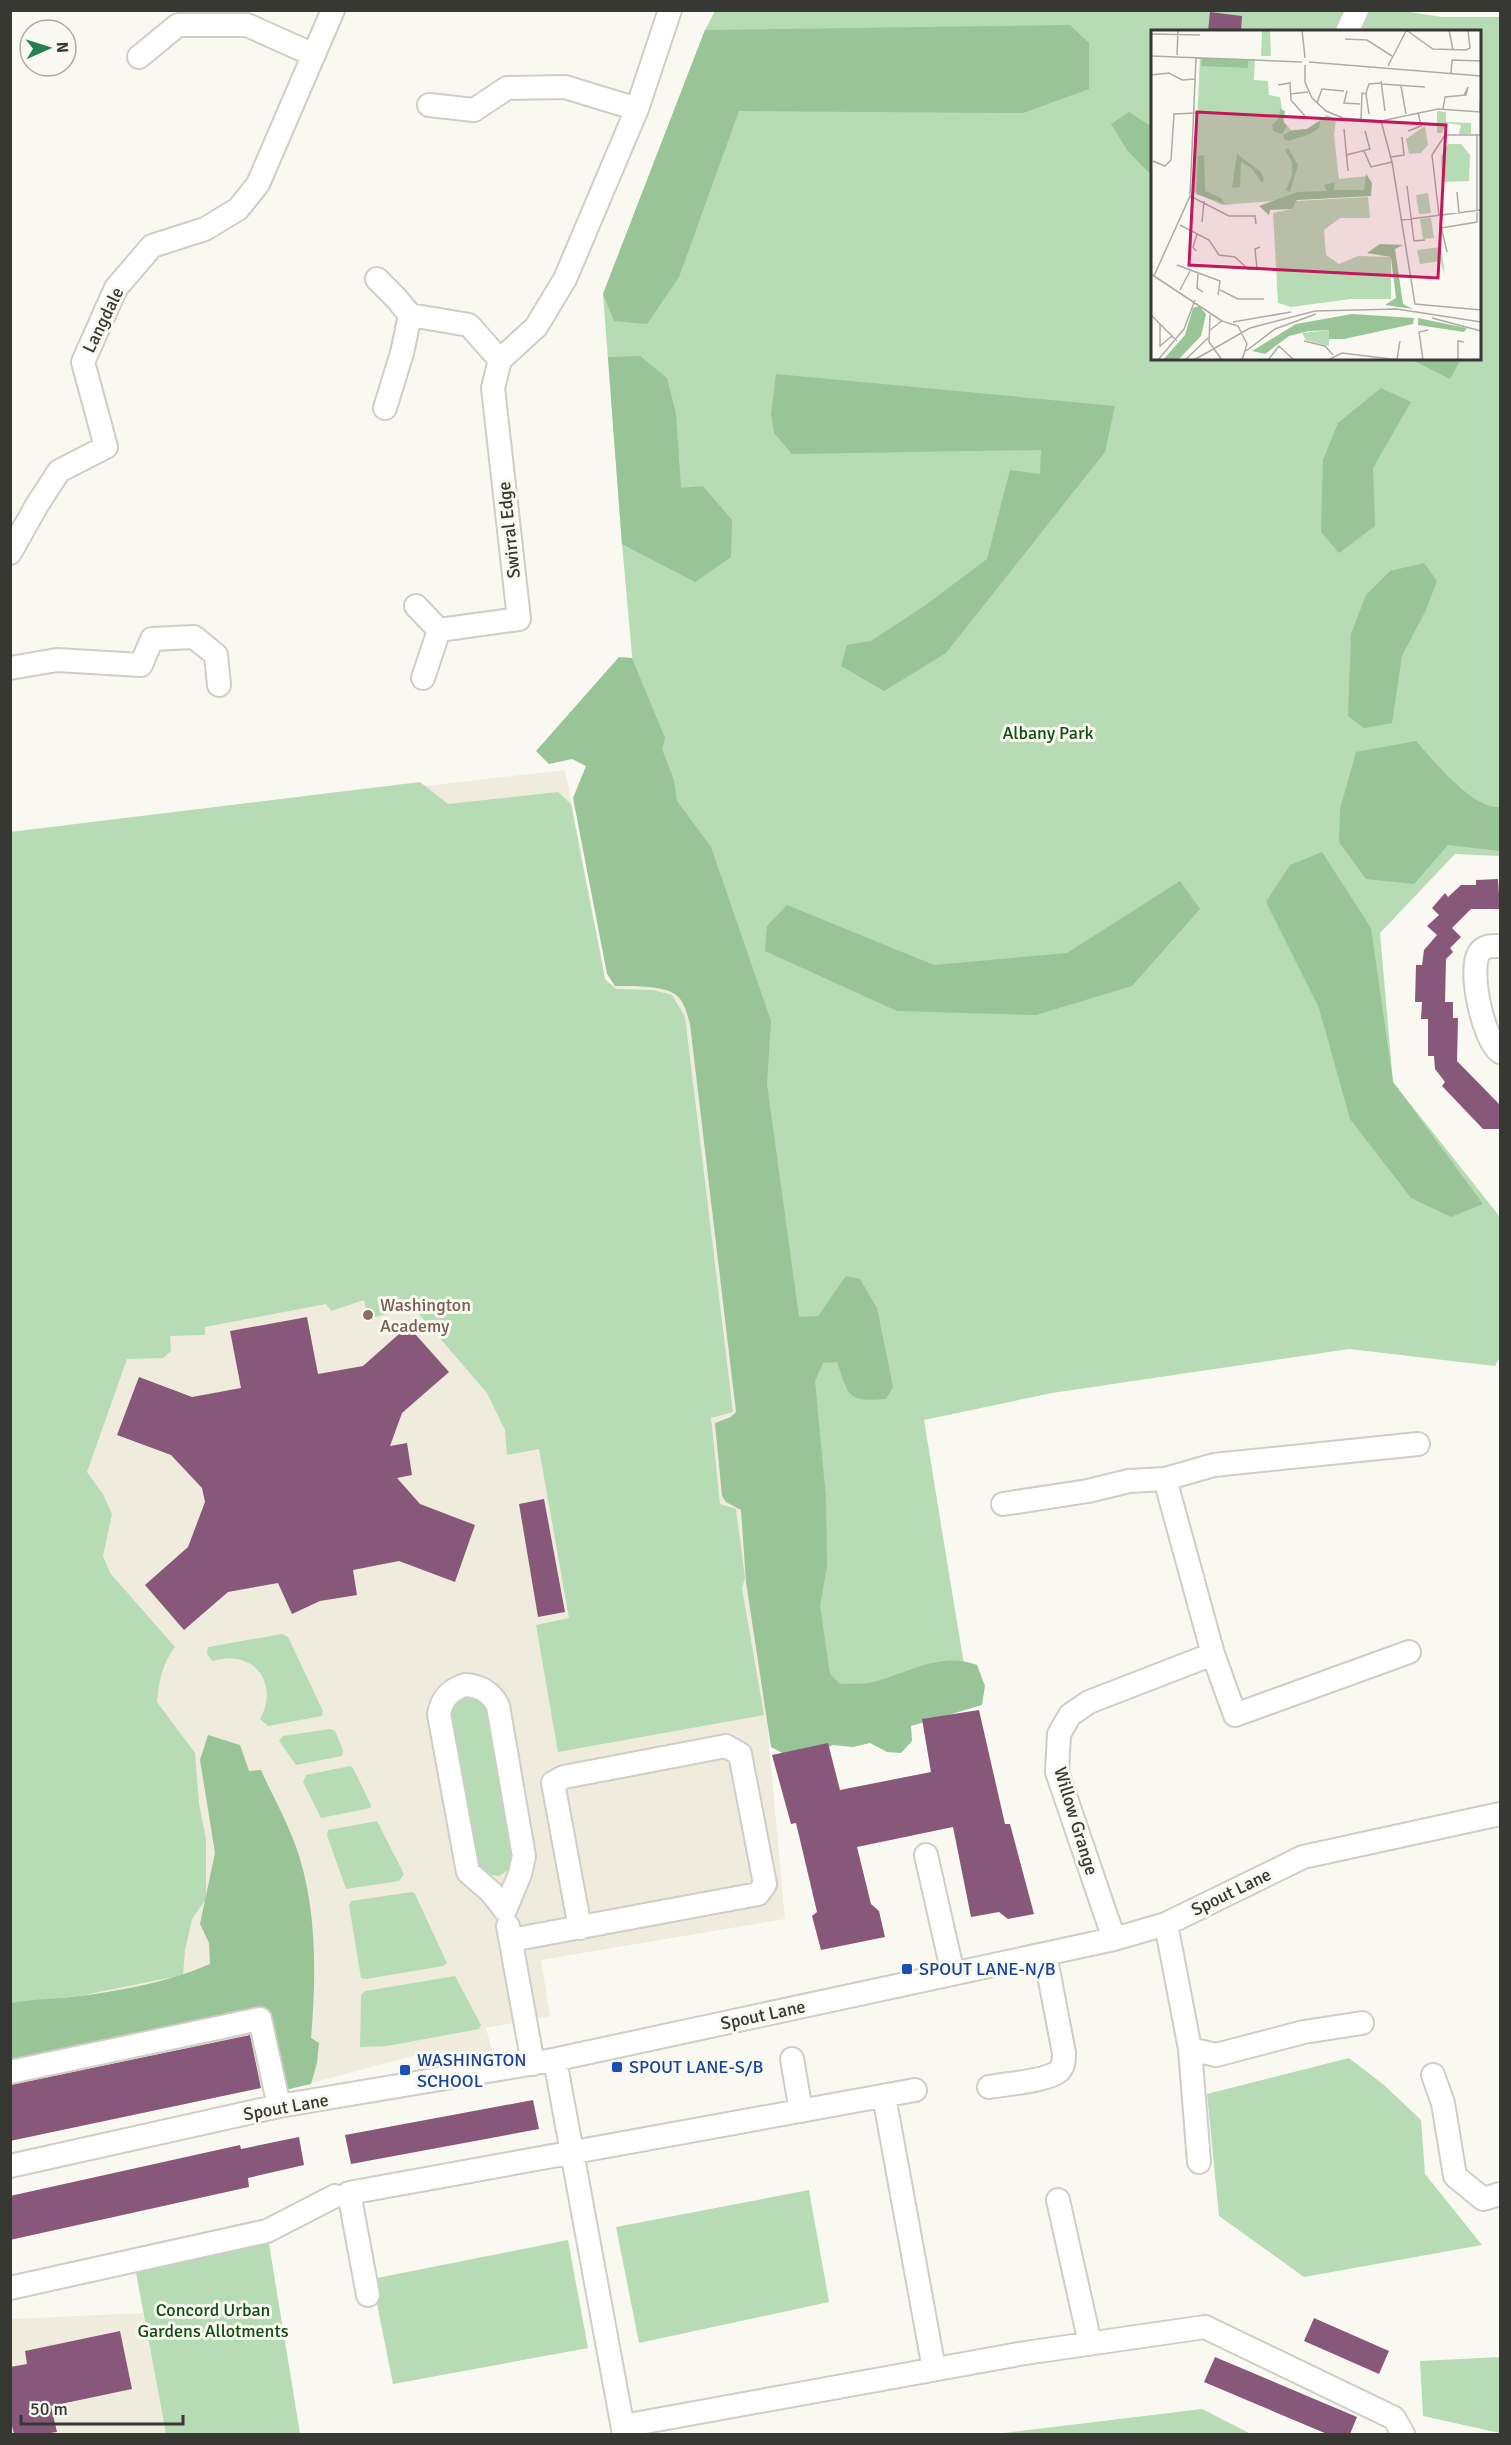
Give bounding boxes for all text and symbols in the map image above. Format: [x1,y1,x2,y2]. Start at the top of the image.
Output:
north arrow [18,18,78,78]
inset map [1151,30,1481,360]
text: N [52,41,72,53]
street label: Langdale [78,284,128,356]
street label: Swirral Edge [493,480,525,580]
park label: Albany Park [1002,722,1094,744]
place label: Washington Academy [380,1294,471,1337]
marker: Washington Academy [361,1308,375,1322]
street label: Willow Grange [1049,1764,1103,1878]
street label: Spout Lane [1187,1863,1275,1921]
place label: SPOUT LANE-N/B [919,1958,1056,1980]
marker: SPOUT LANE-N/B [900,1962,914,1976]
street label: Spout Lane [719,1995,807,2035]
place label: WASHINGTON SCHOOL [417,2049,526,2092]
place label: SPOUT LANE-S/B [629,2056,763,2078]
marker: SPOUT LANE-S/B [610,2060,624,2074]
marker: WASHINGTON SCHOOL [398,2063,412,2077]
street label: Spout Lane [242,2089,330,2125]
park label: Concord Urban Gardens Allotments [137,2299,289,2342]
scale bar [21,2388,183,2426]
text: 50 m [30,2398,68,2420]

